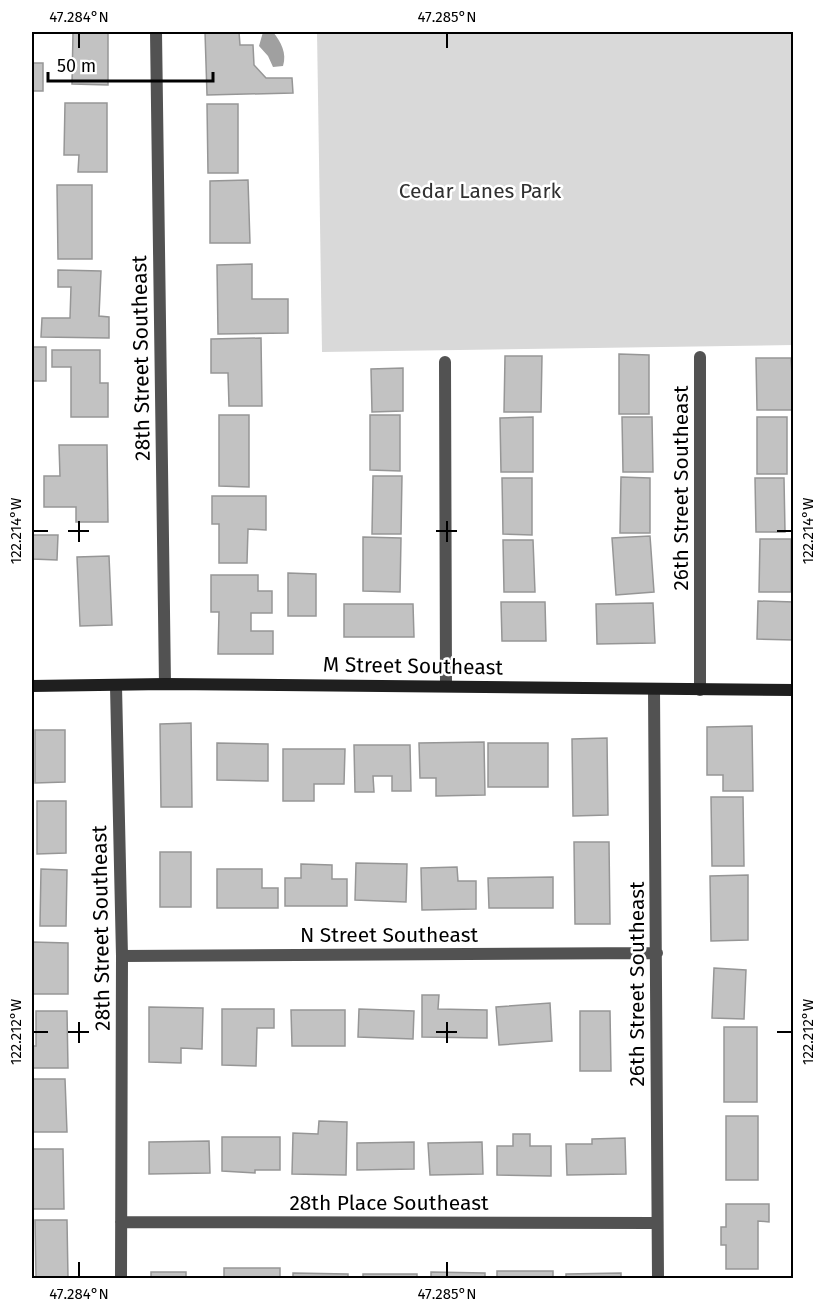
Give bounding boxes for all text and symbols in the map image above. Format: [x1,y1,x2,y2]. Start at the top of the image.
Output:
text: 47.284°N [49,8,109,26]
text: 47.285°N [417,8,477,26]
scale bar [48,45,213,83]
text: 50 m [57,55,96,77]
park label: Cedar Lanes Park [399,178,562,204]
street label: 28th Street Southeast [126,255,156,461]
street label: 26th Street Southeast [668,385,694,591]
text: 122.214°W [7,497,25,564]
text: 122.214°W [799,497,817,564]
street label: M Street Southeast [323,651,504,681]
street label: 28th Street Southeast [86,825,116,1031]
street label: 26th Street Southeast [624,881,650,1087]
street label: N Street Southeast [300,922,478,948]
text: 122.212°W [7,998,25,1065]
text: 122.212°W [799,998,817,1065]
street label: 28th Place Southeast [289,1190,489,1216]
text: 47.284°N [49,1285,109,1303]
text: 47.285°N [417,1285,477,1303]

